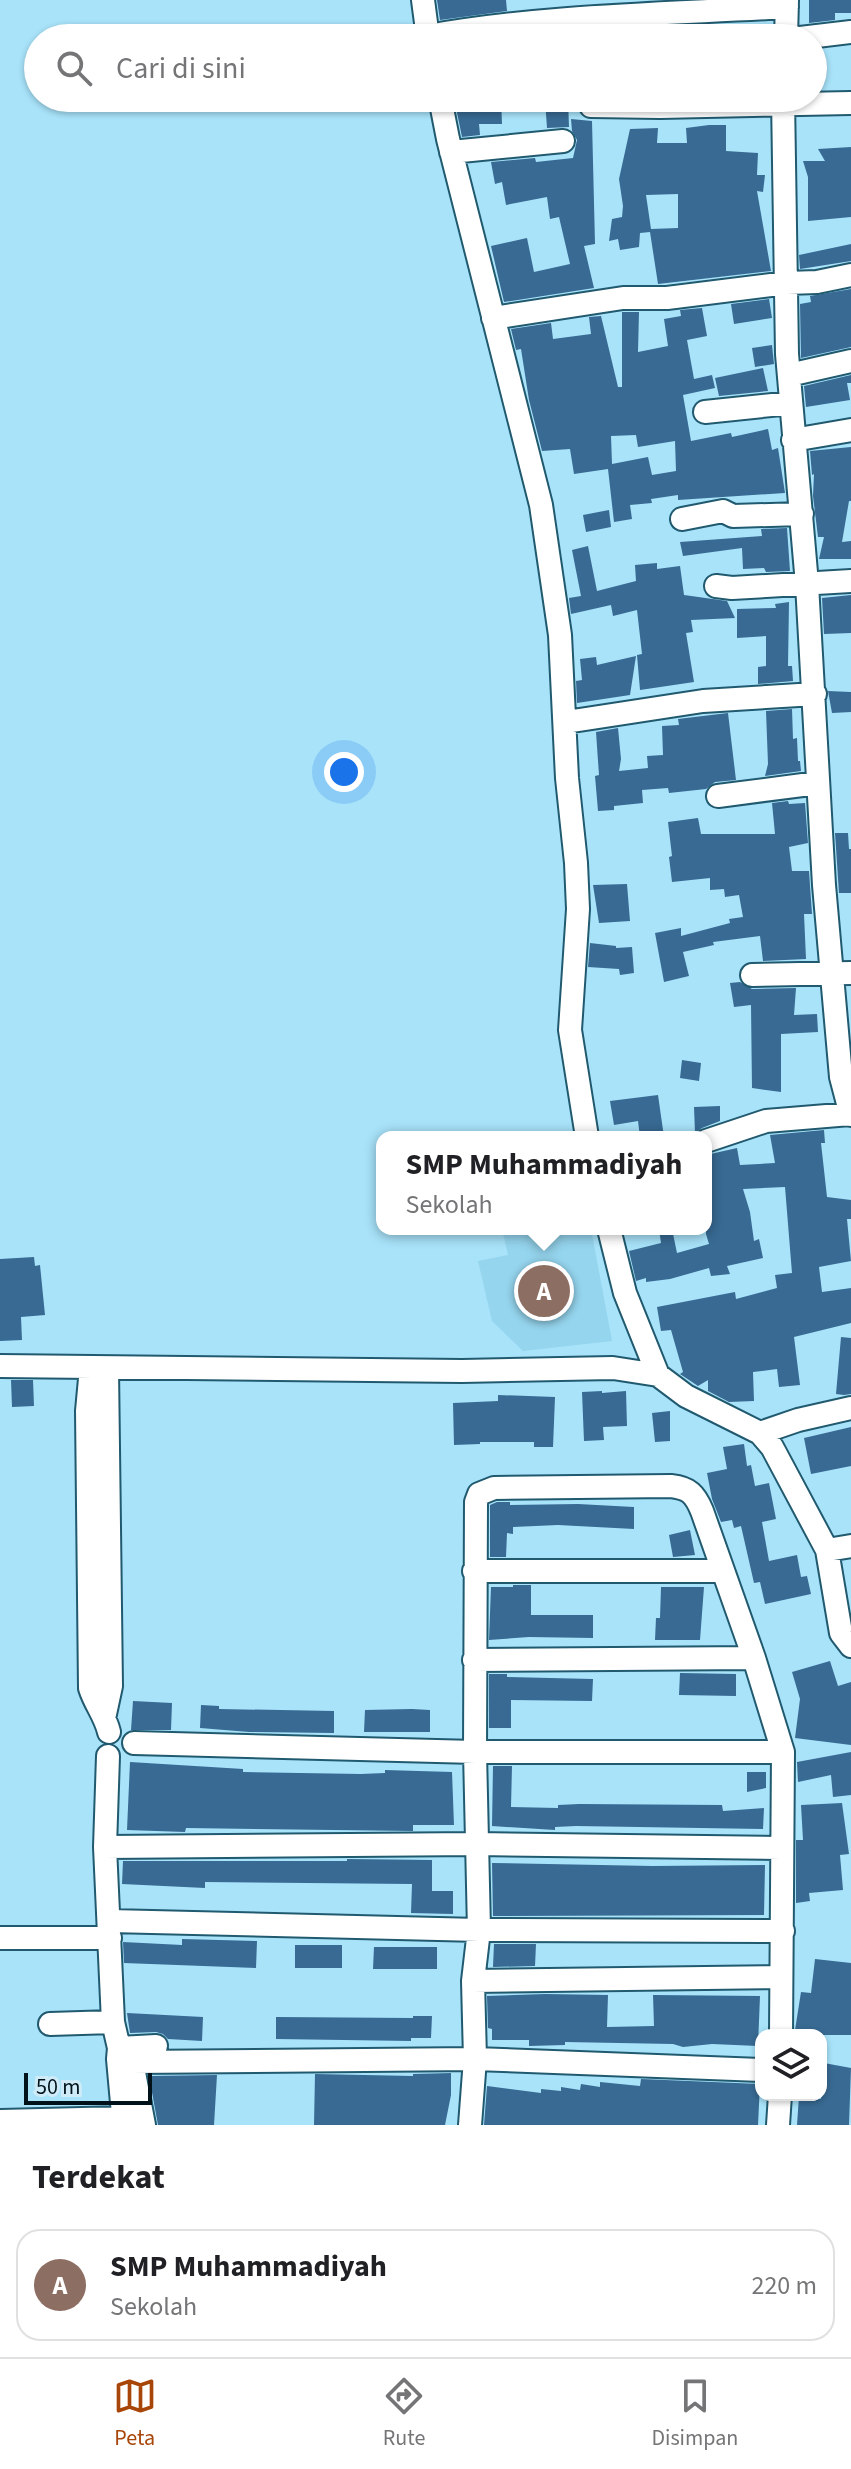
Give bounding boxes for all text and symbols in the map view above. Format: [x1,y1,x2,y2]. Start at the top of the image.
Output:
search box [24,24,827,112]
icon: search [52,46,96,90]
text: Cari di sini [116,47,246,90]
your location [324,752,364,792]
popup [376,1131,712,1235]
text: SMP Muhammadiyah [406,1143,682,1186]
text: Sekolah [406,1186,493,1223]
pin: A [518,1261,570,1321]
map controls [755,2029,827,2101]
button: layers [755,2029,827,2101]
scale bar [24,2069,152,2105]
text: 50 m [36,2071,81,2103]
text: Terdekat [32,2153,165,2202]
text: SMP Muhammadiyah [110,2245,387,2288]
text: A [53,2267,67,2304]
text: 220 m [751,2267,817,2304]
text: Sekolah [110,2288,197,2325]
tab: Peta [113,2374,157,2454]
tab: Rute [382,2374,426,2454]
tab: Disimpan [651,2374,738,2454]

